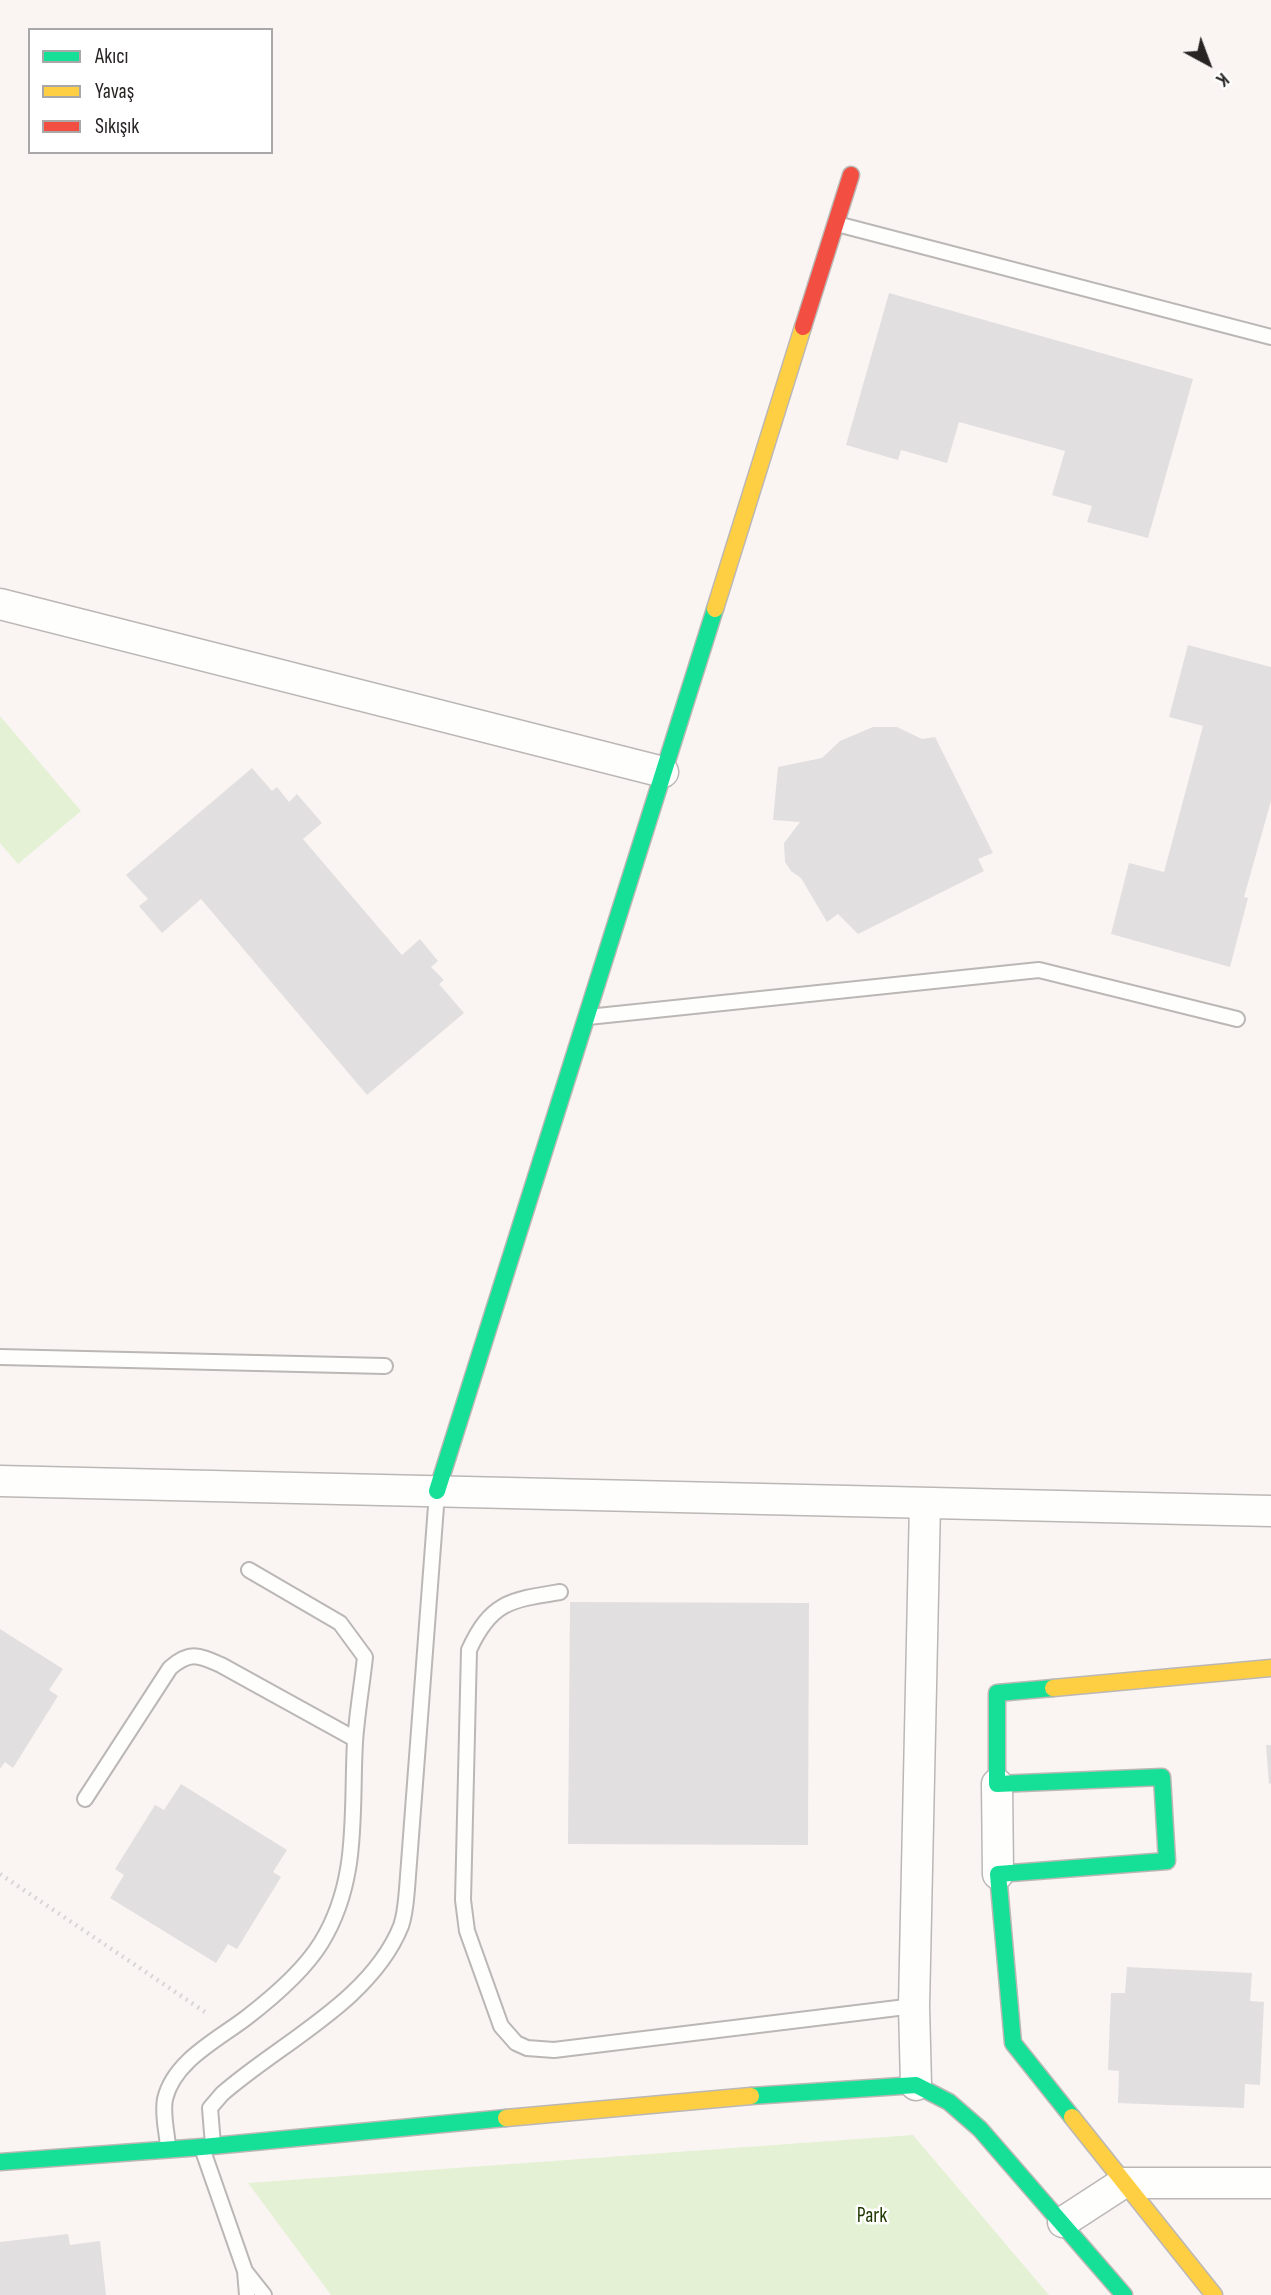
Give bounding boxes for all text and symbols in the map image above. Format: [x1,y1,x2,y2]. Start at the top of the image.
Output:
legend [28,28,273,154]
north arrow [1173,28,1243,98]
text: Akıcı [95,44,128,69]
text: K [1211,67,1233,91]
text: Yavaş [95,79,134,104]
text: Sıkışık [95,114,139,139]
park label: Park [857,2204,887,2230]

